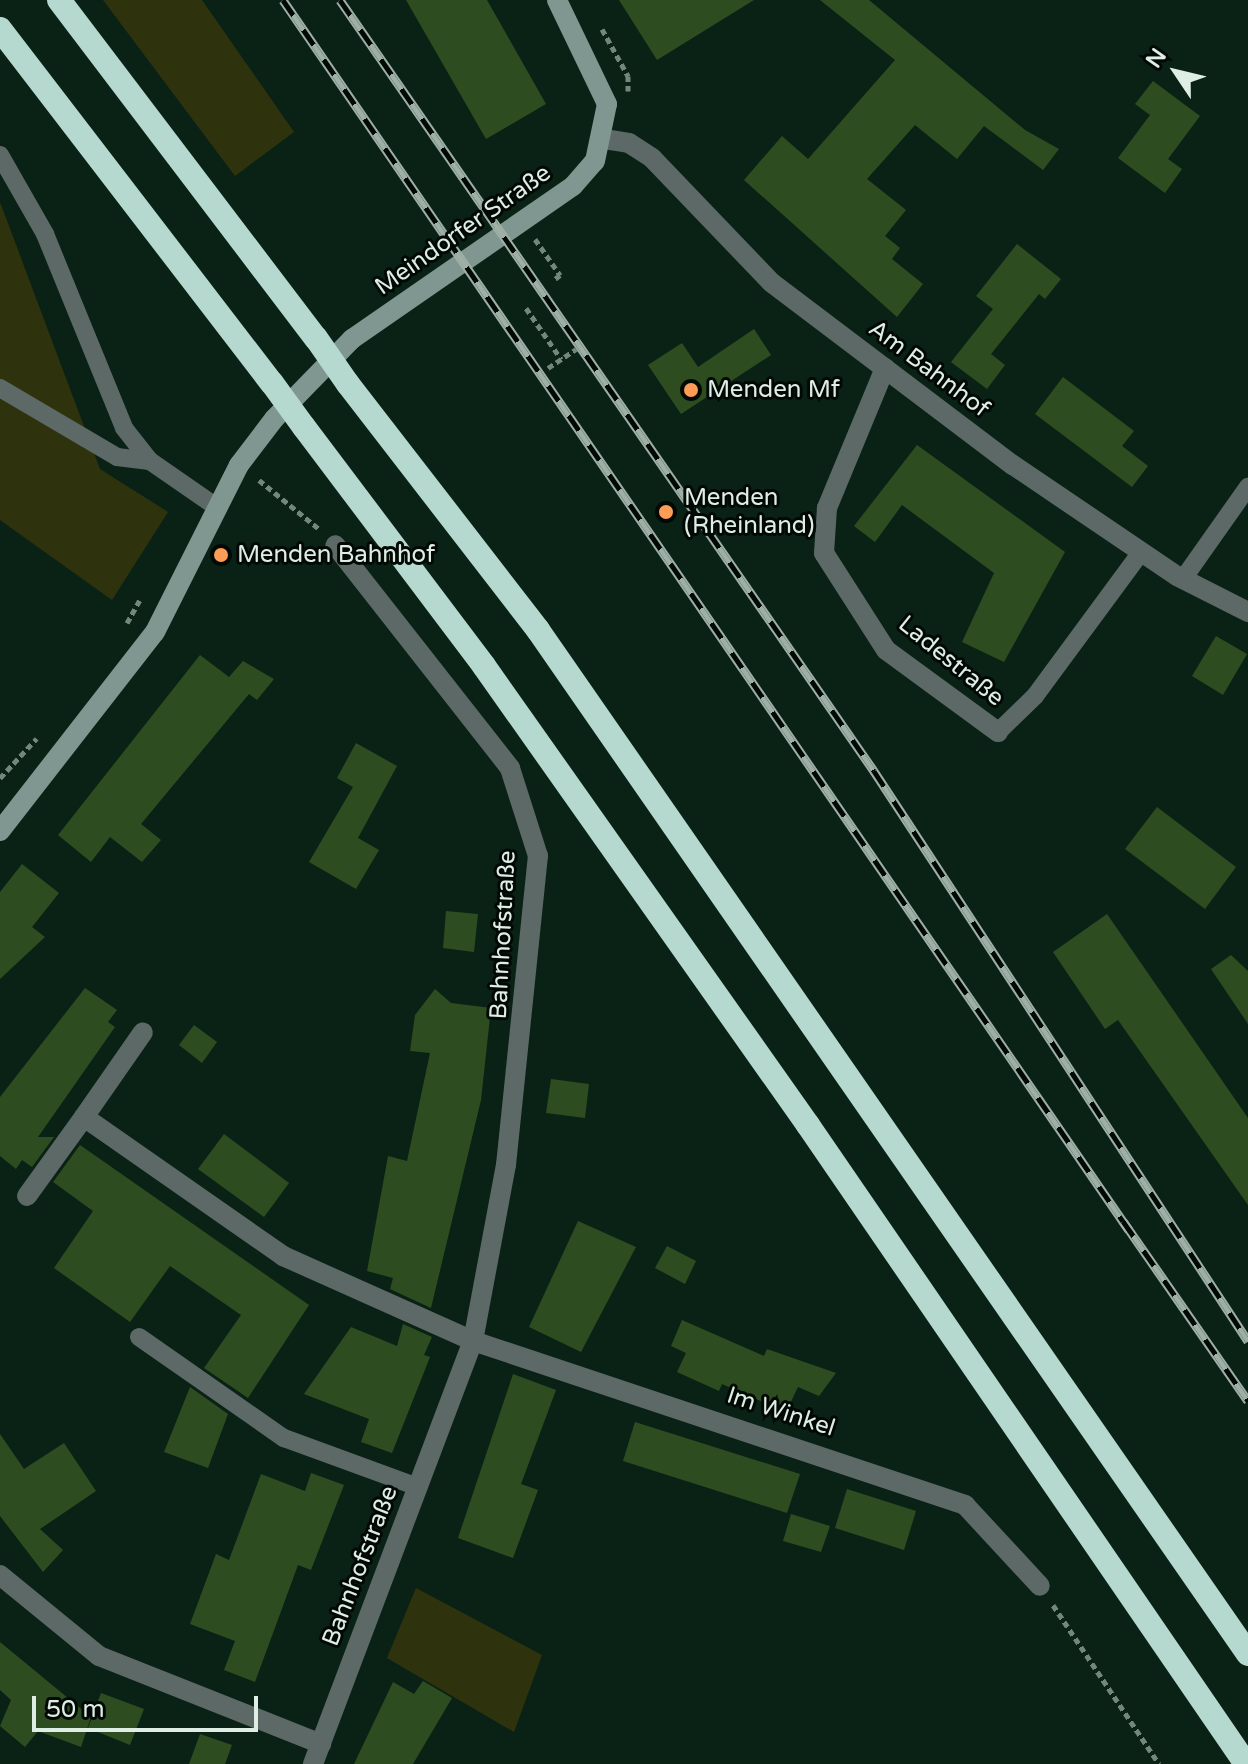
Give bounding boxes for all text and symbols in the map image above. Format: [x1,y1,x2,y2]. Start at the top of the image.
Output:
north arrow [1136,32,1216,112]
text: N [1141,44,1172,73]
street label: Meindorfer Straße [370,159,556,301]
street label: Am Bahnhof [863,314,995,424]
place label: Menden Mf [707,376,840,404]
marker: Menden Mf [682,381,700,399]
place label: Menden (Rheinland) [684,484,814,540]
marker: Menden (Rheinland) [655,501,677,523]
place label: Menden Bahnhof [237,541,435,569]
marker: Menden Bahnhof [212,546,230,564]
street label: Ladestraße [892,610,1010,712]
street label: Bahnhofstraße [484,850,522,1020]
street label: Im Winkel [723,1381,839,1443]
street label: Bahnhofstraße [316,1482,404,1650]
scale bar [36,1680,262,1730]
text: 50 m [46,1695,104,1724]

